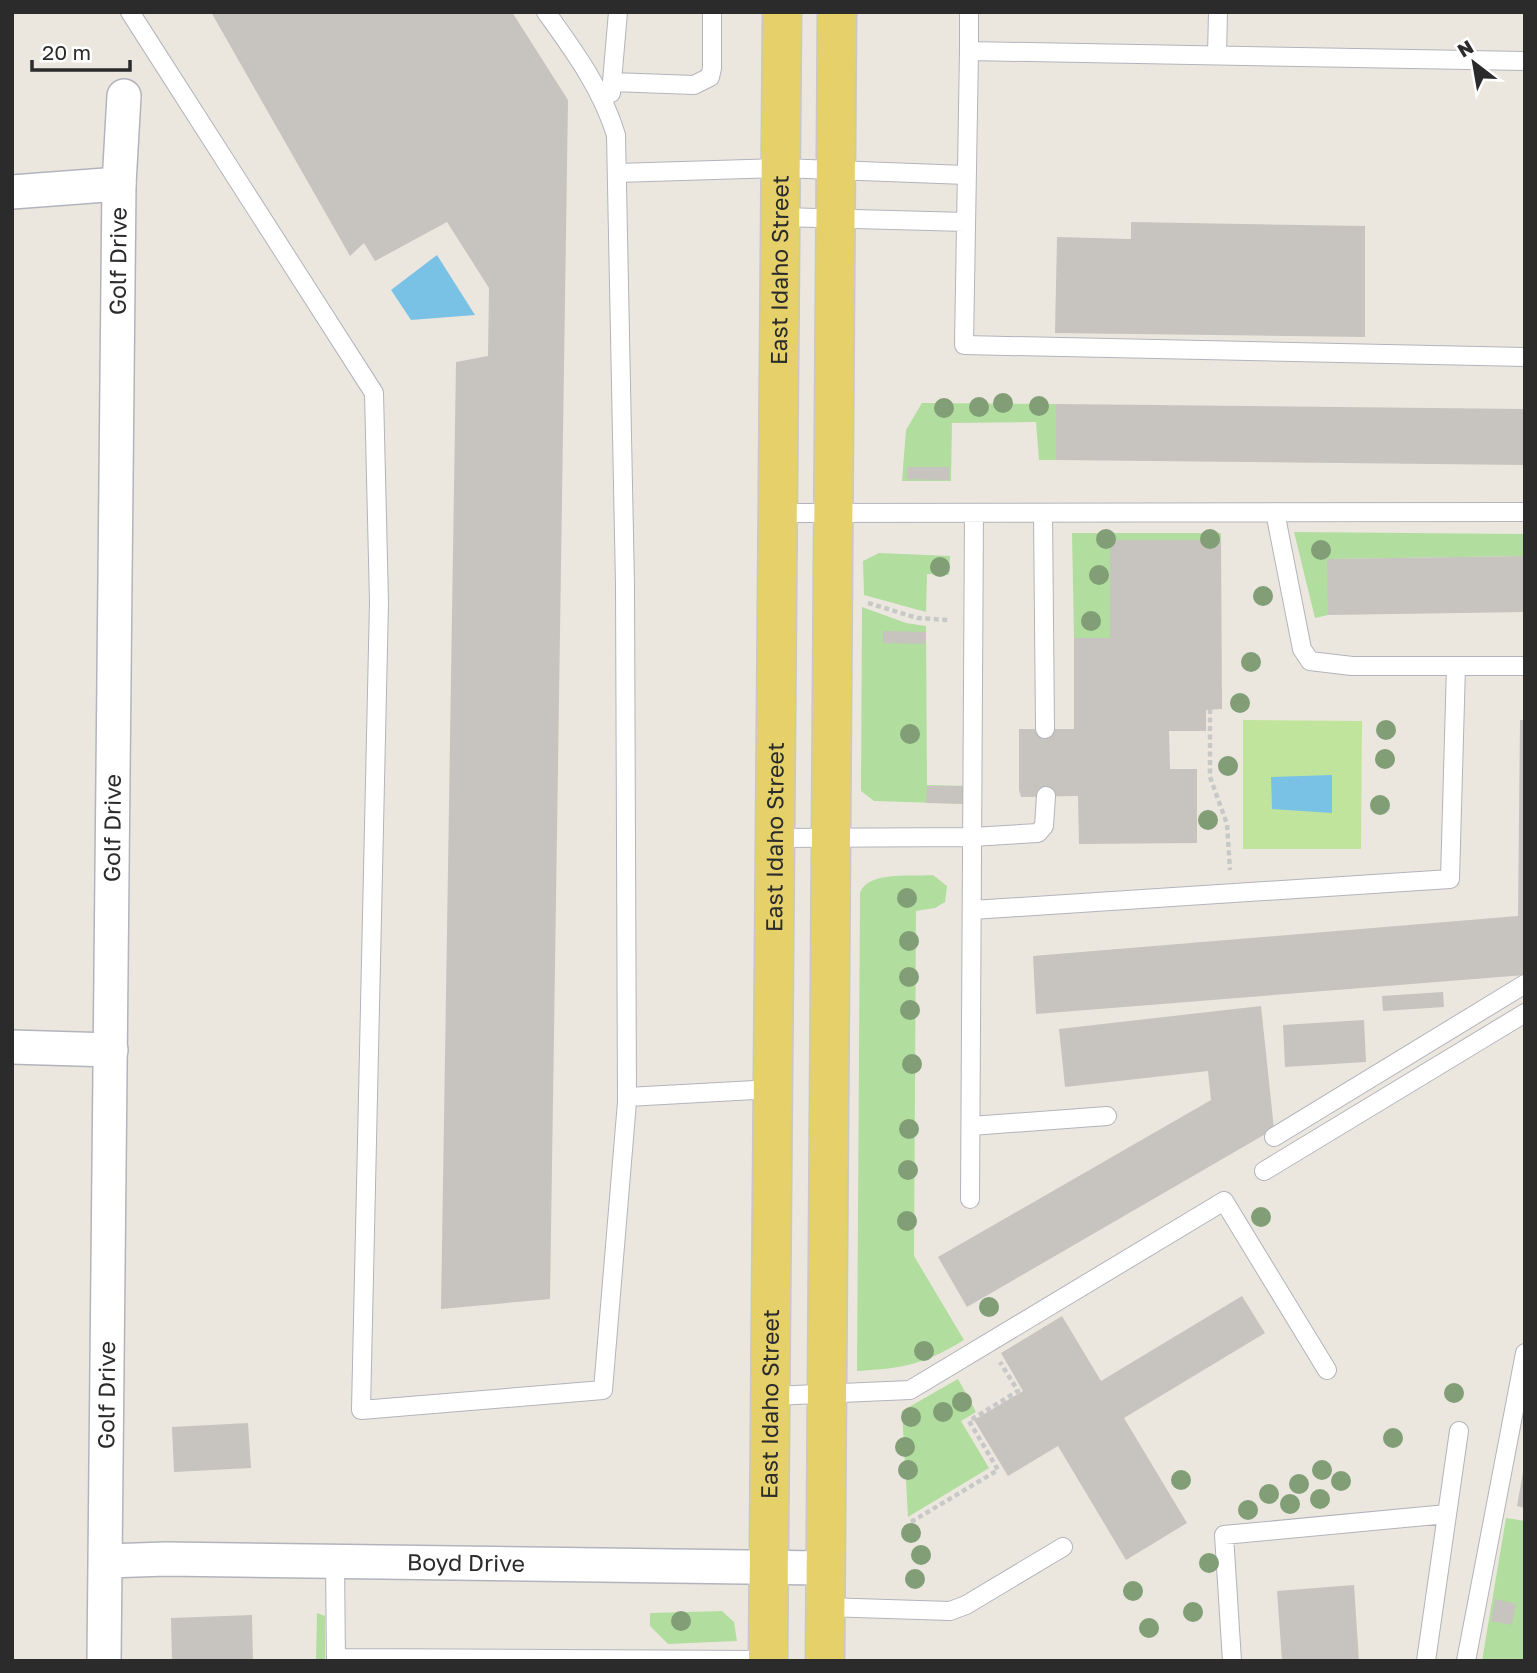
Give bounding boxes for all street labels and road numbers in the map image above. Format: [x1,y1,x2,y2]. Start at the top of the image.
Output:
street label: East Idaho Street [764,175,794,365]
street label: Golf Drive [103,207,132,315]
street label: East Idaho Street [759,742,789,932]
street label: Golf Drive [97,774,126,882]
street label: East Idaho Street [754,1309,784,1499]
street label: Golf Drive [91,1341,120,1449]
street label: Boyd Drive [407,1547,525,1577]

